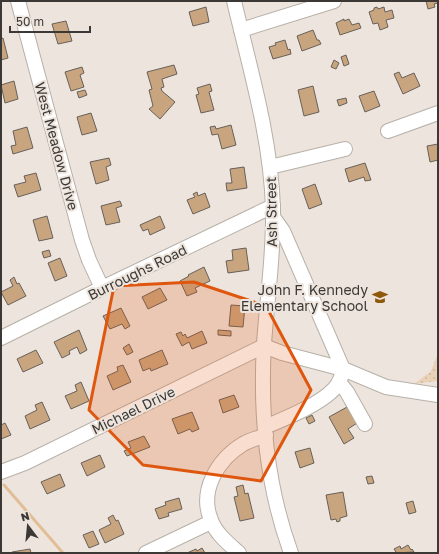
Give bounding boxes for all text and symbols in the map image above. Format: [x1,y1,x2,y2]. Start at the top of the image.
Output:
scale bar [10,8,90,34]
text: 50 m [16,14,44,29]
street label: West Meadow Drive [32,80,82,212]
street label: Ash Street [262,177,280,247]
street label: Burroughs Road [85,241,189,303]
place label: John F. Kennedy Elementary School [241,281,368,314]
school or university icon: John F. Kennedy Elementary School [371,288,389,306]
street label: Michael Drive [88,382,178,438]
north arrow [8,506,48,546]
text: N [19,509,31,523]

